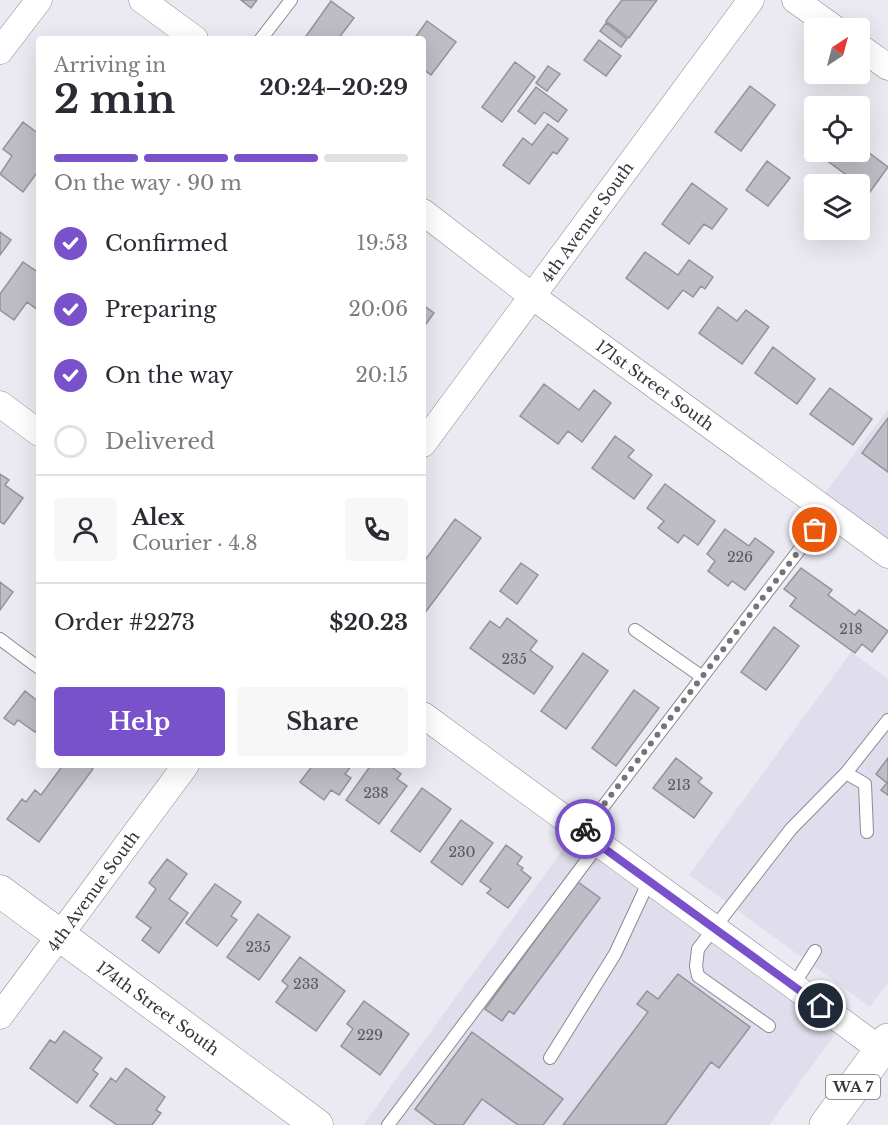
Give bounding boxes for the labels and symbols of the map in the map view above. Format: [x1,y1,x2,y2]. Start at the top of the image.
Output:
north arrow [804,18,870,84]
street label: 4th Avenue South [536,158,638,286]
street label: 171st Street South [592,335,718,435]
pin [789,504,840,555]
house number: 226 [727,548,753,566]
house number: 218 [839,620,863,638]
house number: 235 [501,650,527,668]
house number: 213 [667,776,691,794]
house number: 238 [363,784,389,802]
courier [555,799,615,859]
street label: 4th Avenue South [42,827,144,955]
house number: 230 [448,843,476,861]
house number: 235 [245,938,271,956]
street label: 174th Street South [93,957,223,1059]
house number: 233 [293,975,319,993]
pin [795,980,846,1031]
house number: 229 [357,1026,383,1044]
road number: WA 7 [826,1075,880,1099]

